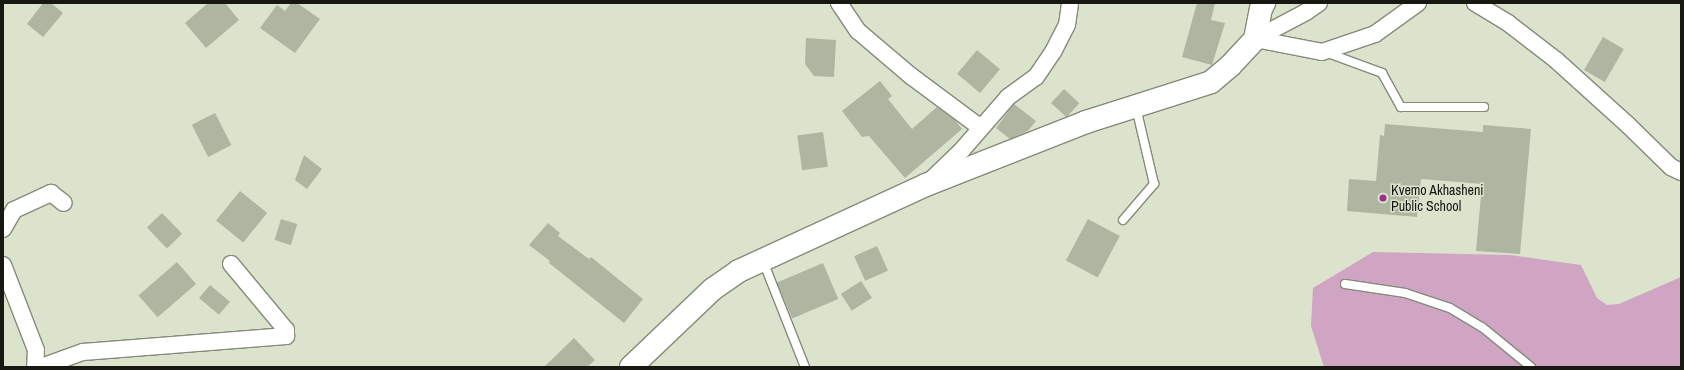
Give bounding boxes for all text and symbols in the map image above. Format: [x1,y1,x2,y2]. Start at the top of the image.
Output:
place label: Kvemo Akhasheni Public School [1391,182,1484,214]
marker: Kvemo Akhasheni Public School [1378,193,1388,203]

